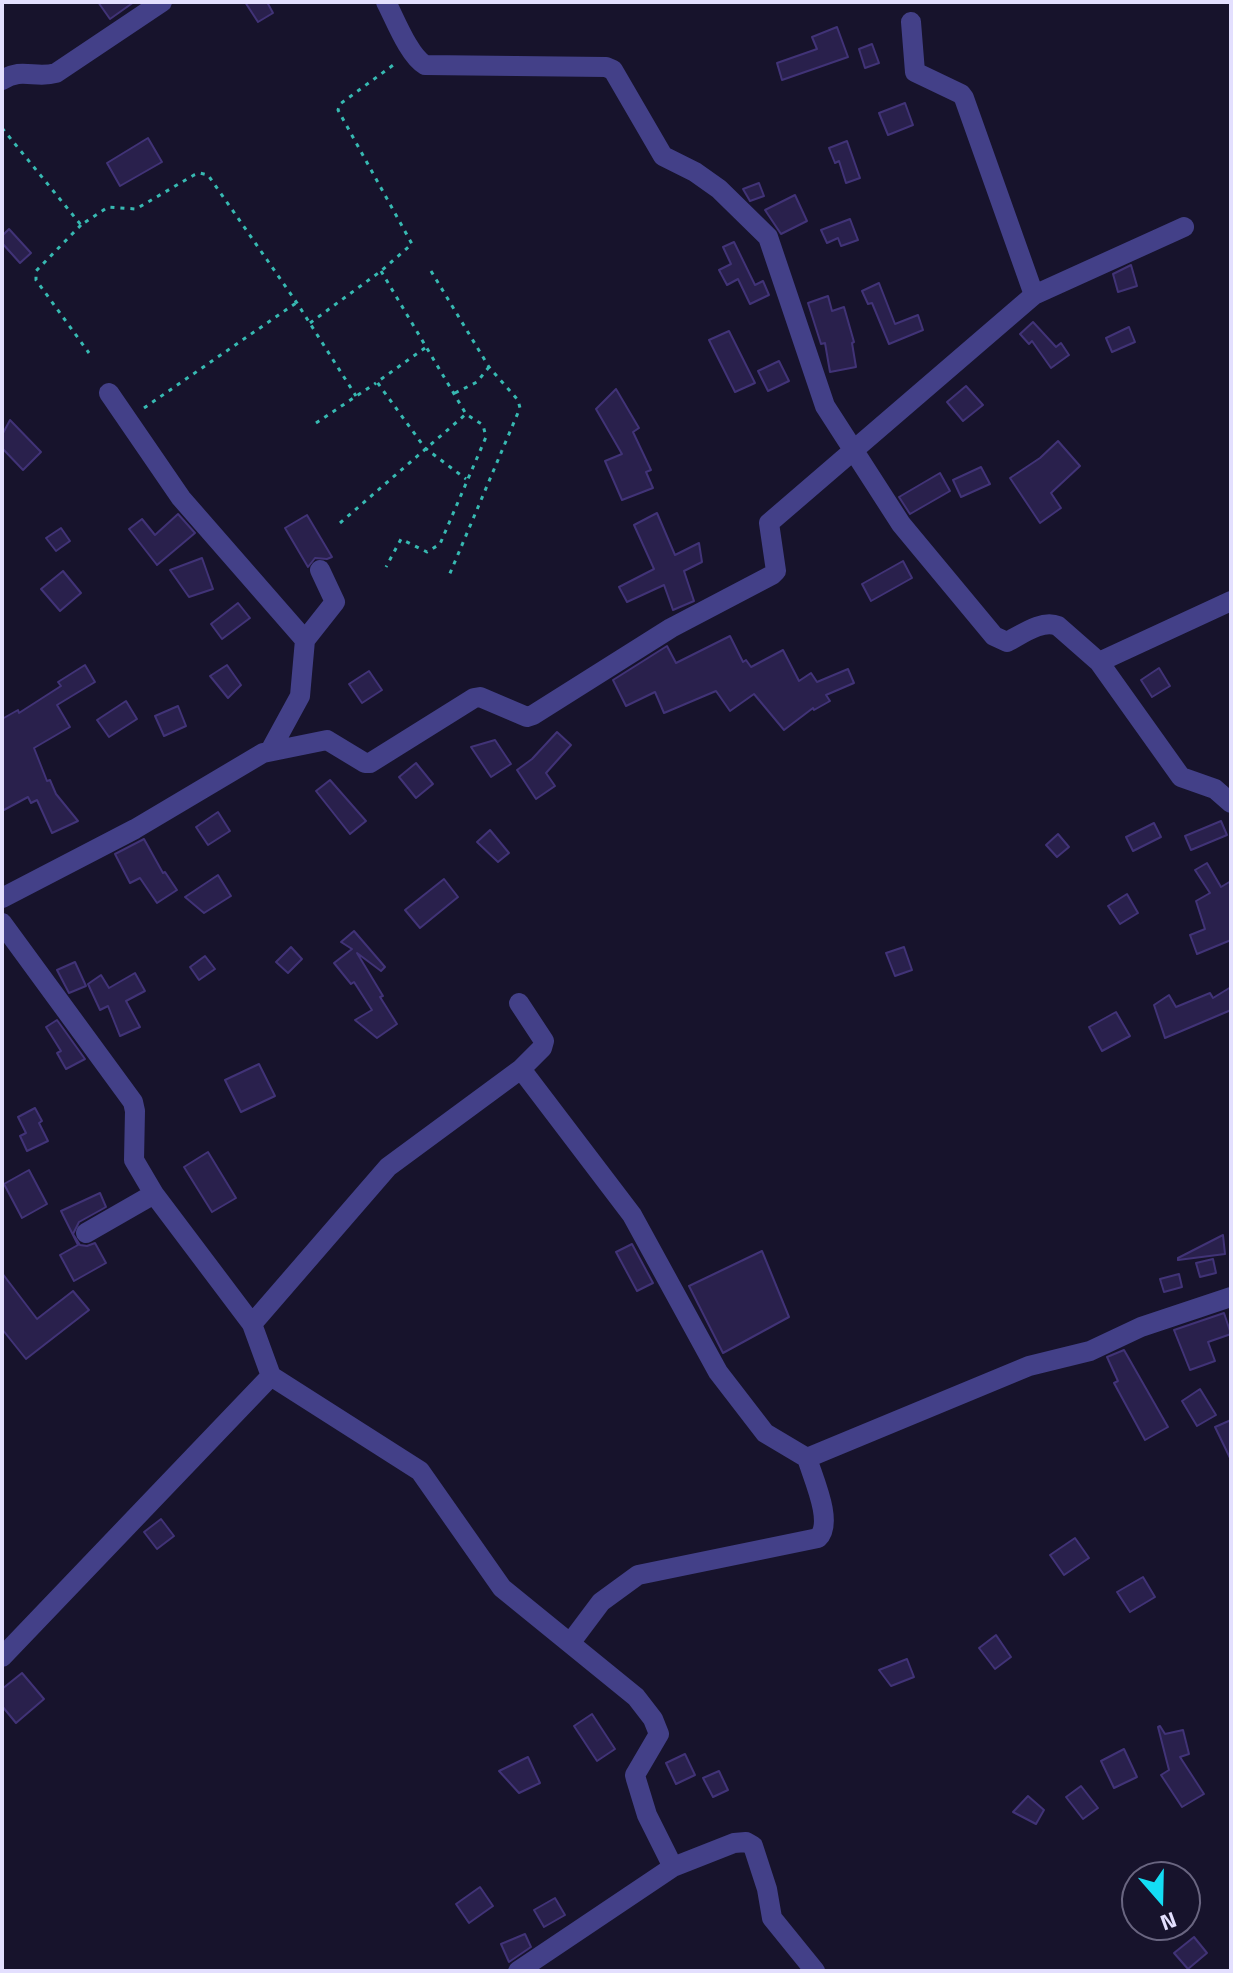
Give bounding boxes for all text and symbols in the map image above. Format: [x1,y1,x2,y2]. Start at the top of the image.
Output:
north arrow [1121,1861,1201,1941]
text: N [1156,1903,1182,1940]

